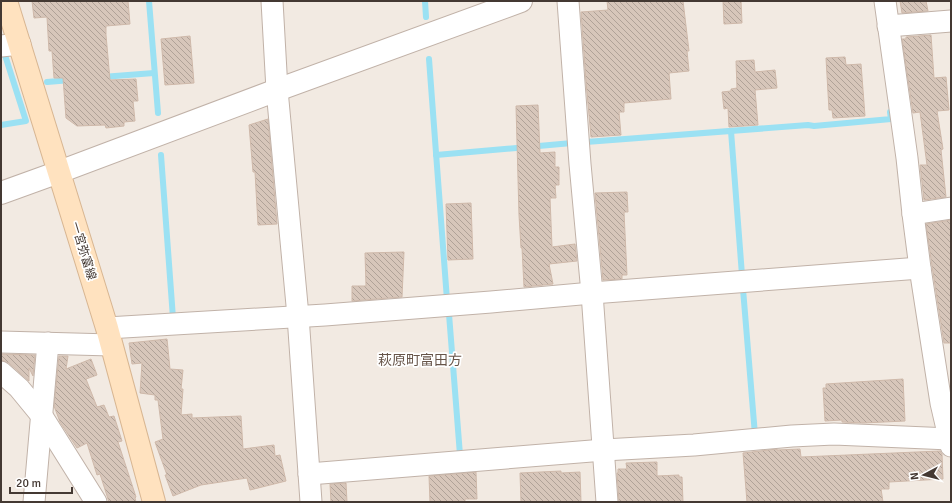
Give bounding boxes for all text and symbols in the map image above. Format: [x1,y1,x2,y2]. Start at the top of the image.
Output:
street label: 一宮弥富線 [67,220,99,282]
district label: 萩原町富田方 [378,352,462,369]
north arrow [904,455,944,495]
scale bar [10,469,72,495]
text: N [908,472,921,481]
text: 20 m [16,476,41,491]

